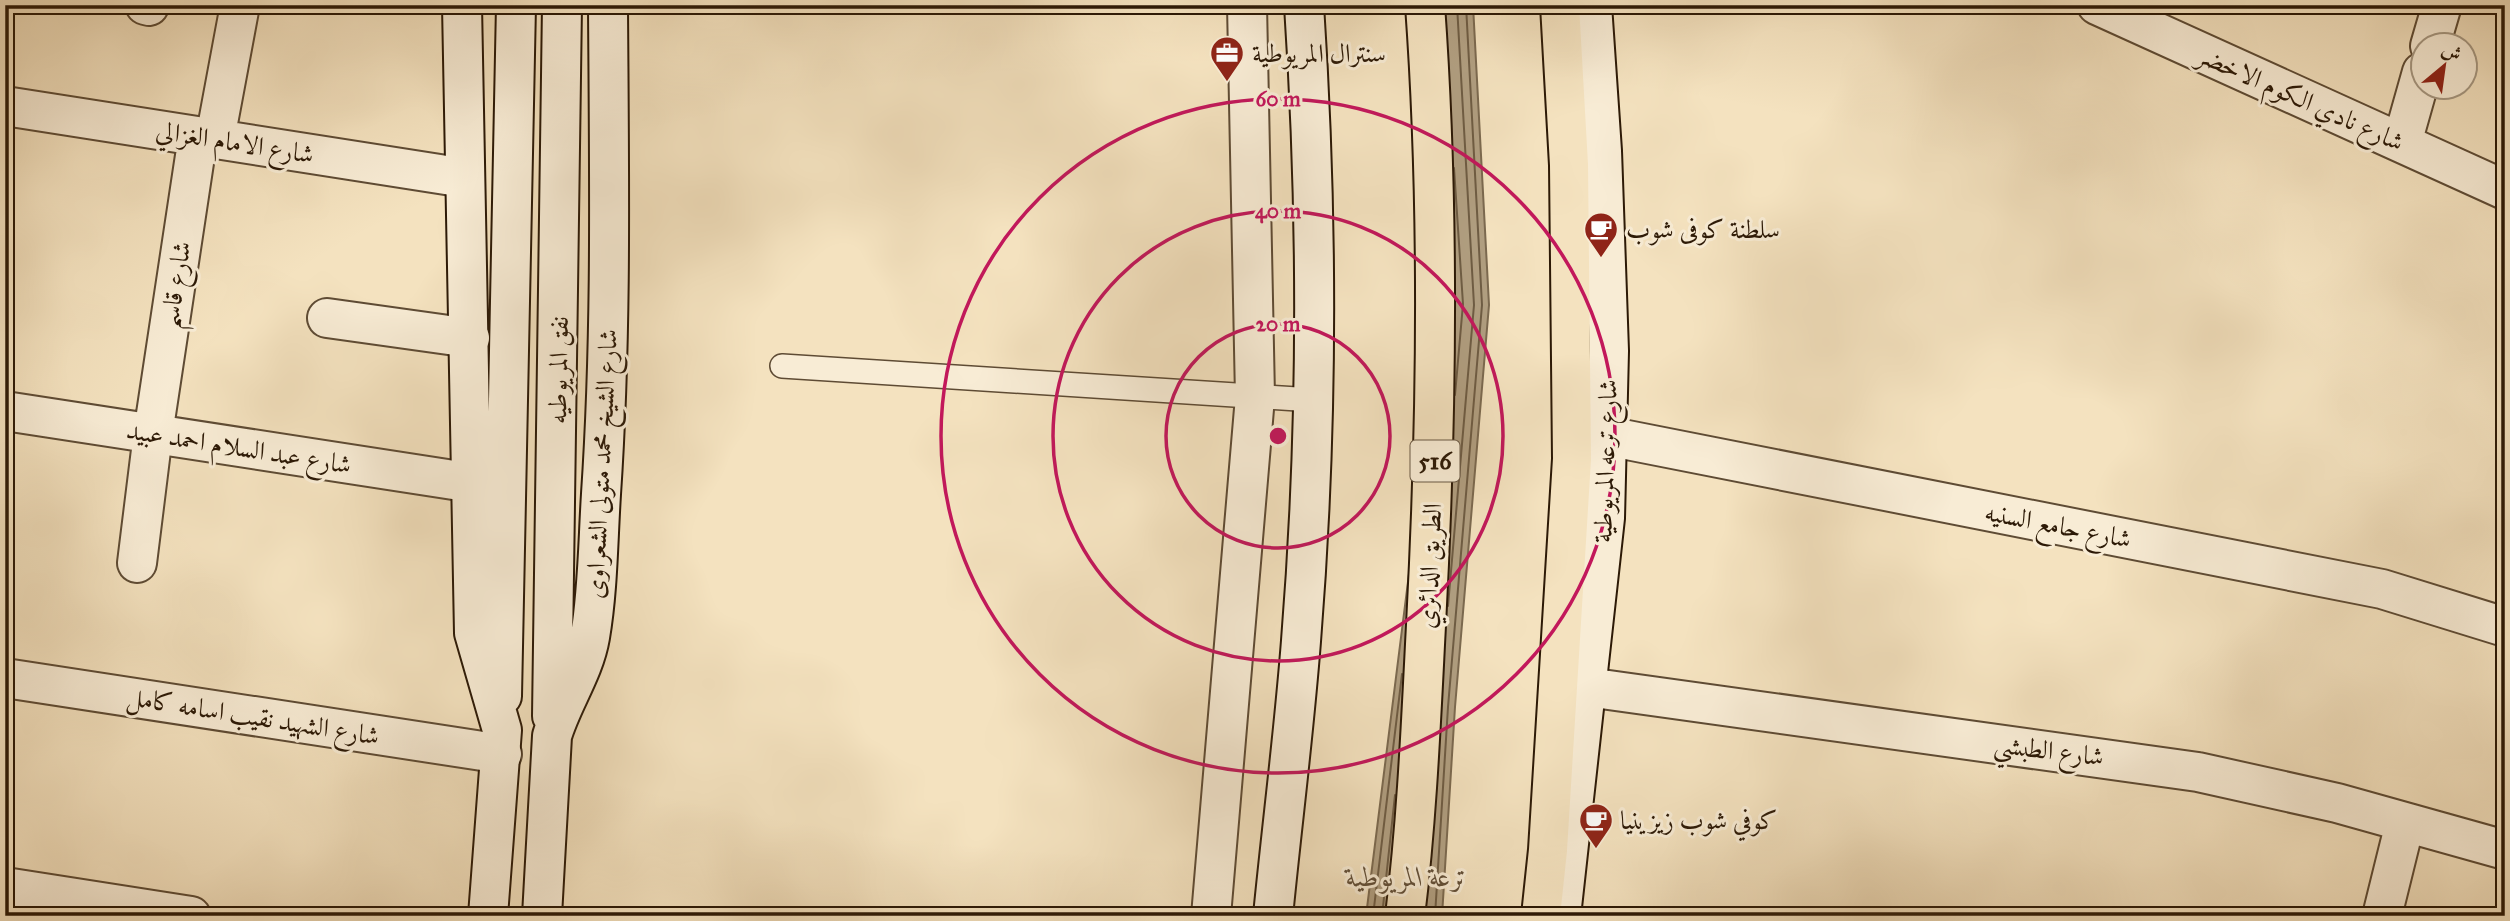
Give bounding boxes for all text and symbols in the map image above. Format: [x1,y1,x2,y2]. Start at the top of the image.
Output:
north arrow [2408,32,2478,102]
office icon: سنترال المريوطية [1208,34,1246,83]
place label: سنترال المريوطية [1252,37,1386,70]
street label: شارع نادي الكوم الاخضر [2187,37,2409,164]
text: ش [2438,37,2466,66]
text: 60 m [1255,86,1301,112]
street label: شارع الامام الغزالي [153,114,316,177]
text: 40 m [1255,198,1301,224]
cafe icon: سلطنة كوفى شوب [1582,210,1620,259]
place label: سلطنة كوفى شوب [1626,213,1780,246]
street label: شارع قاسم [152,239,208,333]
text: 20 m [1256,311,1301,337]
street label: نفق المريوطيه [541,316,576,424]
street label: شارع الشيخ محمد متولى الشعراوى [578,328,632,600]
street label: شارع ترعه المريوطية [1586,378,1630,544]
street label: شارع عبد السلام احمد عبيد [123,413,354,488]
centre of rings [1266,424,1290,448]
road number: 516 [1410,440,1460,482]
street label: شارع جامع السنيه [1981,495,2134,563]
street label: الطريق الدائري [1410,502,1453,630]
street label: شارع الشهيد نقيب اسامه كامل [123,680,382,758]
street label: شارع الطبشي [1991,727,2106,781]
cafe icon: كوفي شوب زيزينيا [1577,801,1615,850]
place label: كوفي شوب زيزينيا [1620,804,1778,842]
water label: ترعة المريوطية [1343,859,1468,894]

